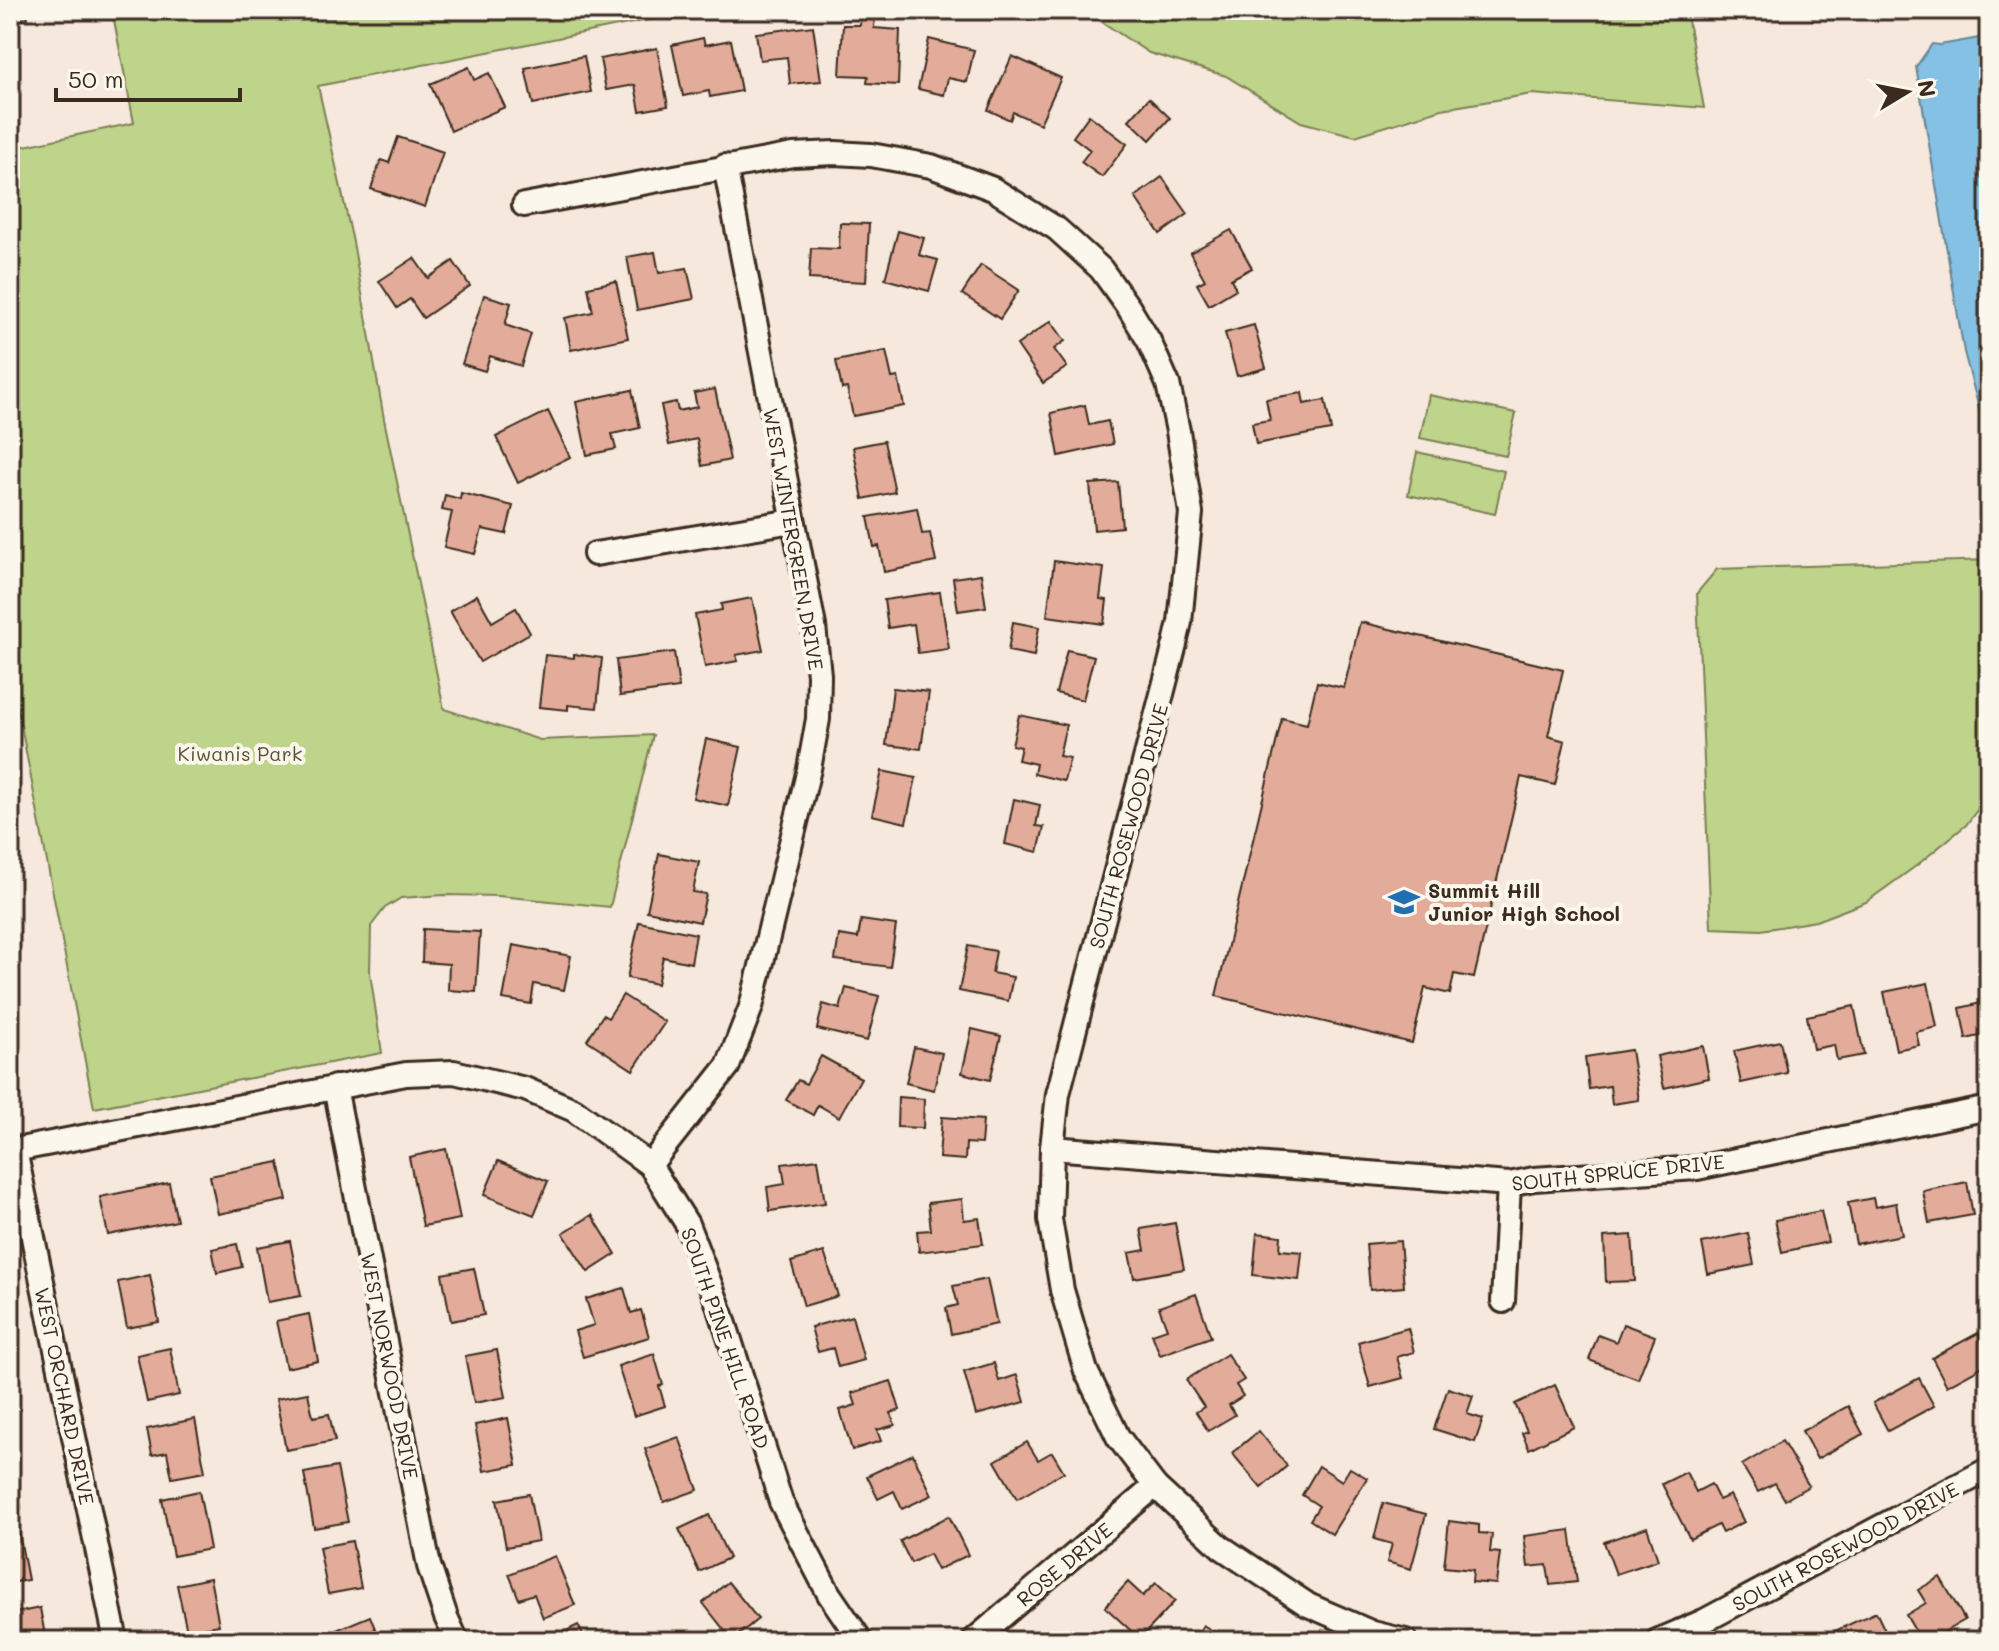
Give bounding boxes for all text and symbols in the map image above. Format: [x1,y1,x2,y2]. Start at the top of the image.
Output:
scale bar [56,52,240,102]
north arrow [1867,52,1947,132]
text: 50 m [68,63,124,94]
text: N [1911,78,1943,99]
street label: WEST WINTERGREEN DRIVE [758,406,830,672]
street label: SOUTH ROSEWOOD DRIVE [1083,701,1173,951]
park label: Kiwanis Park [178,740,302,766]
place label: Summit Hill Junior High School [1428,877,1620,926]
school or university icon: Summit Hill Junior High School [1387,885,1421,919]
street label: SOUTH SPRUCE DRIVE [1510,1148,1726,1196]
street label: SOUTH PINE HILL ROAD [676,1224,776,1452]
street label: WEST NORWOOD DRIVE [355,1251,425,1481]
street label: WEST ORCHARD DRIVE [29,1285,101,1507]
street label: SOUTH ROSEWOOD DRIVE [1727,1475,1963,1617]
street label: ROSE DRIVE [1011,1516,1117,1612]

